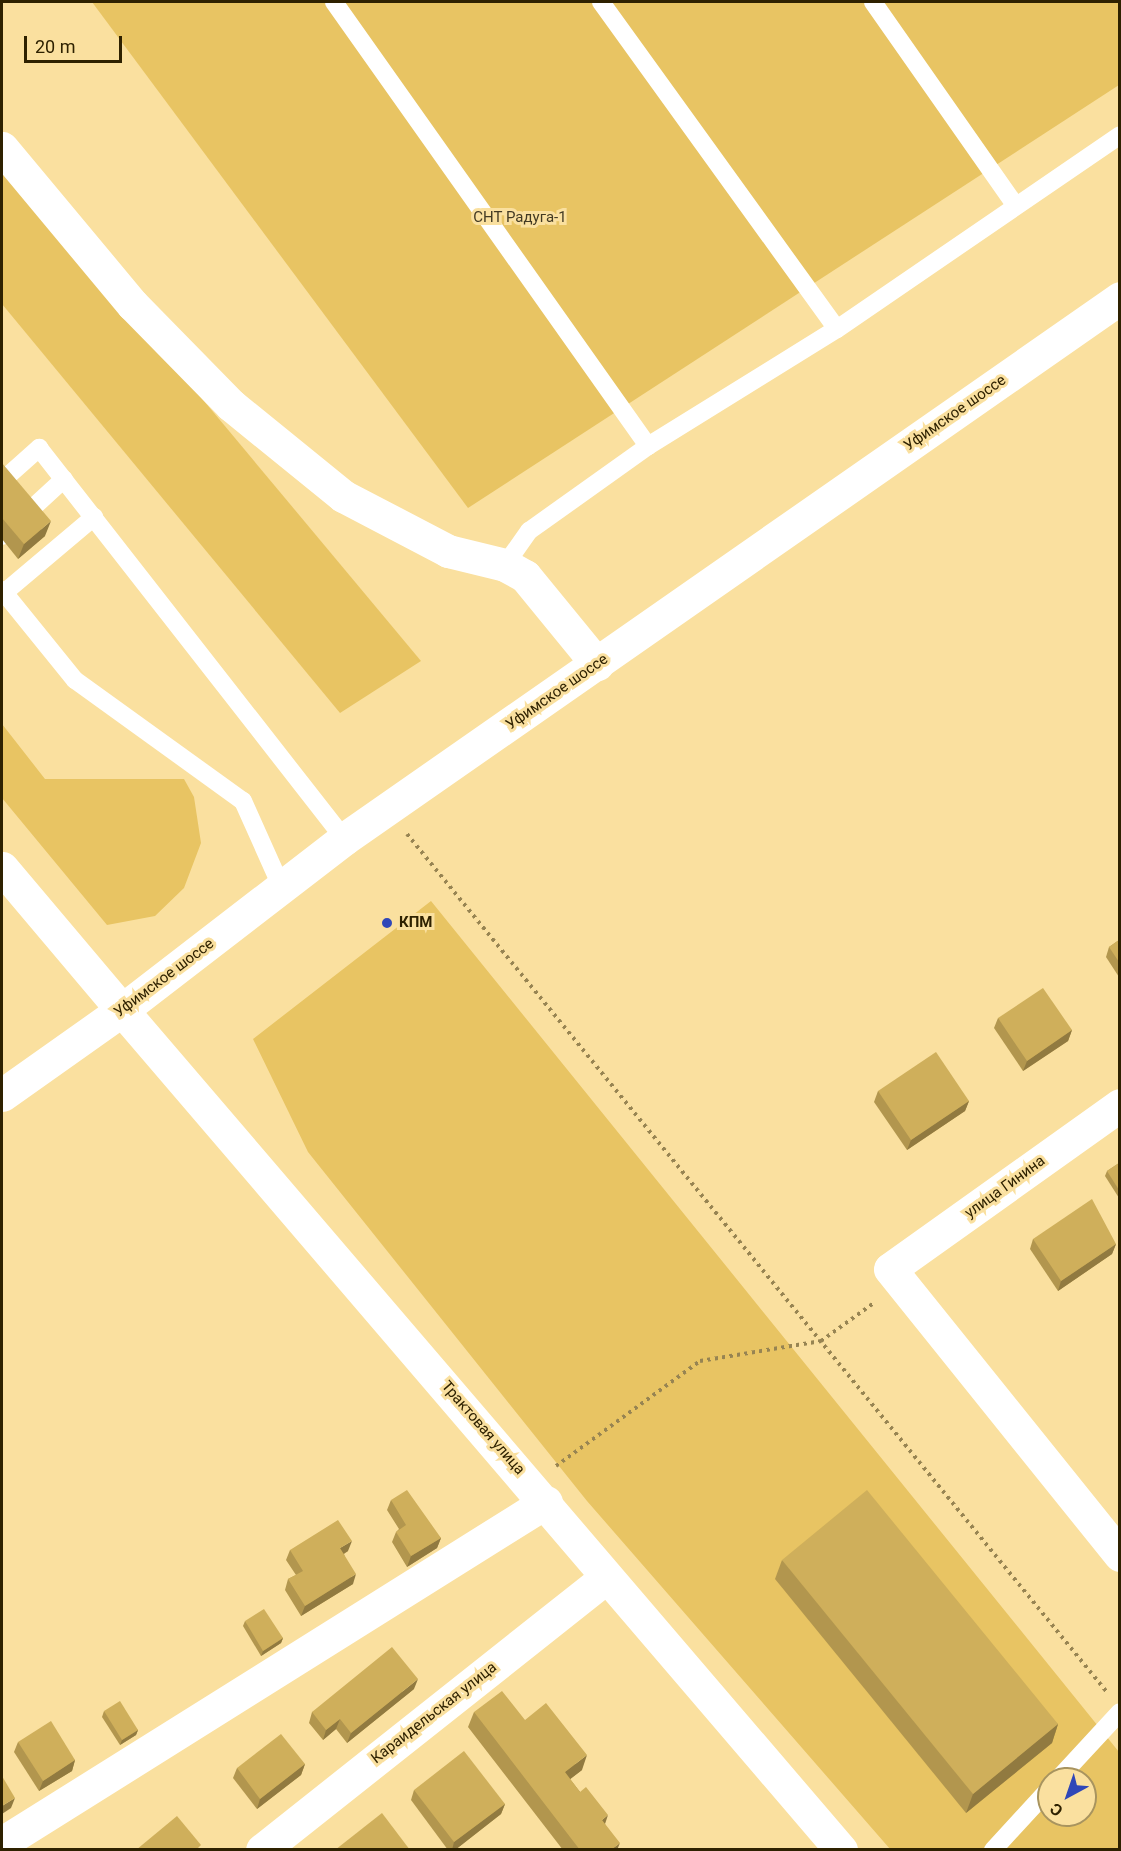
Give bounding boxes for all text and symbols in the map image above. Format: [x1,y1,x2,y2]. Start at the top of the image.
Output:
scale bar [27,24,124,62]
text: 20 m [35,36,75,57]
park label: СНТ Радуга-1 [473,209,567,227]
street label: Уфимское шоссе [901,371,1009,455]
street label: Уфимское шоссе [503,650,611,734]
place label: КПМ [399,914,432,932]
marker: КПМ [380,916,394,930]
street label: Уфимское шоссе [111,935,217,1021]
street label: улица Гинина [961,1152,1049,1222]
street label: Трактовая улица [437,1378,529,1478]
street label: Караидельская улица [368,1658,500,1768]
north arrow [1037,1767,1097,1827]
text: С [1046,1799,1067,1820]

